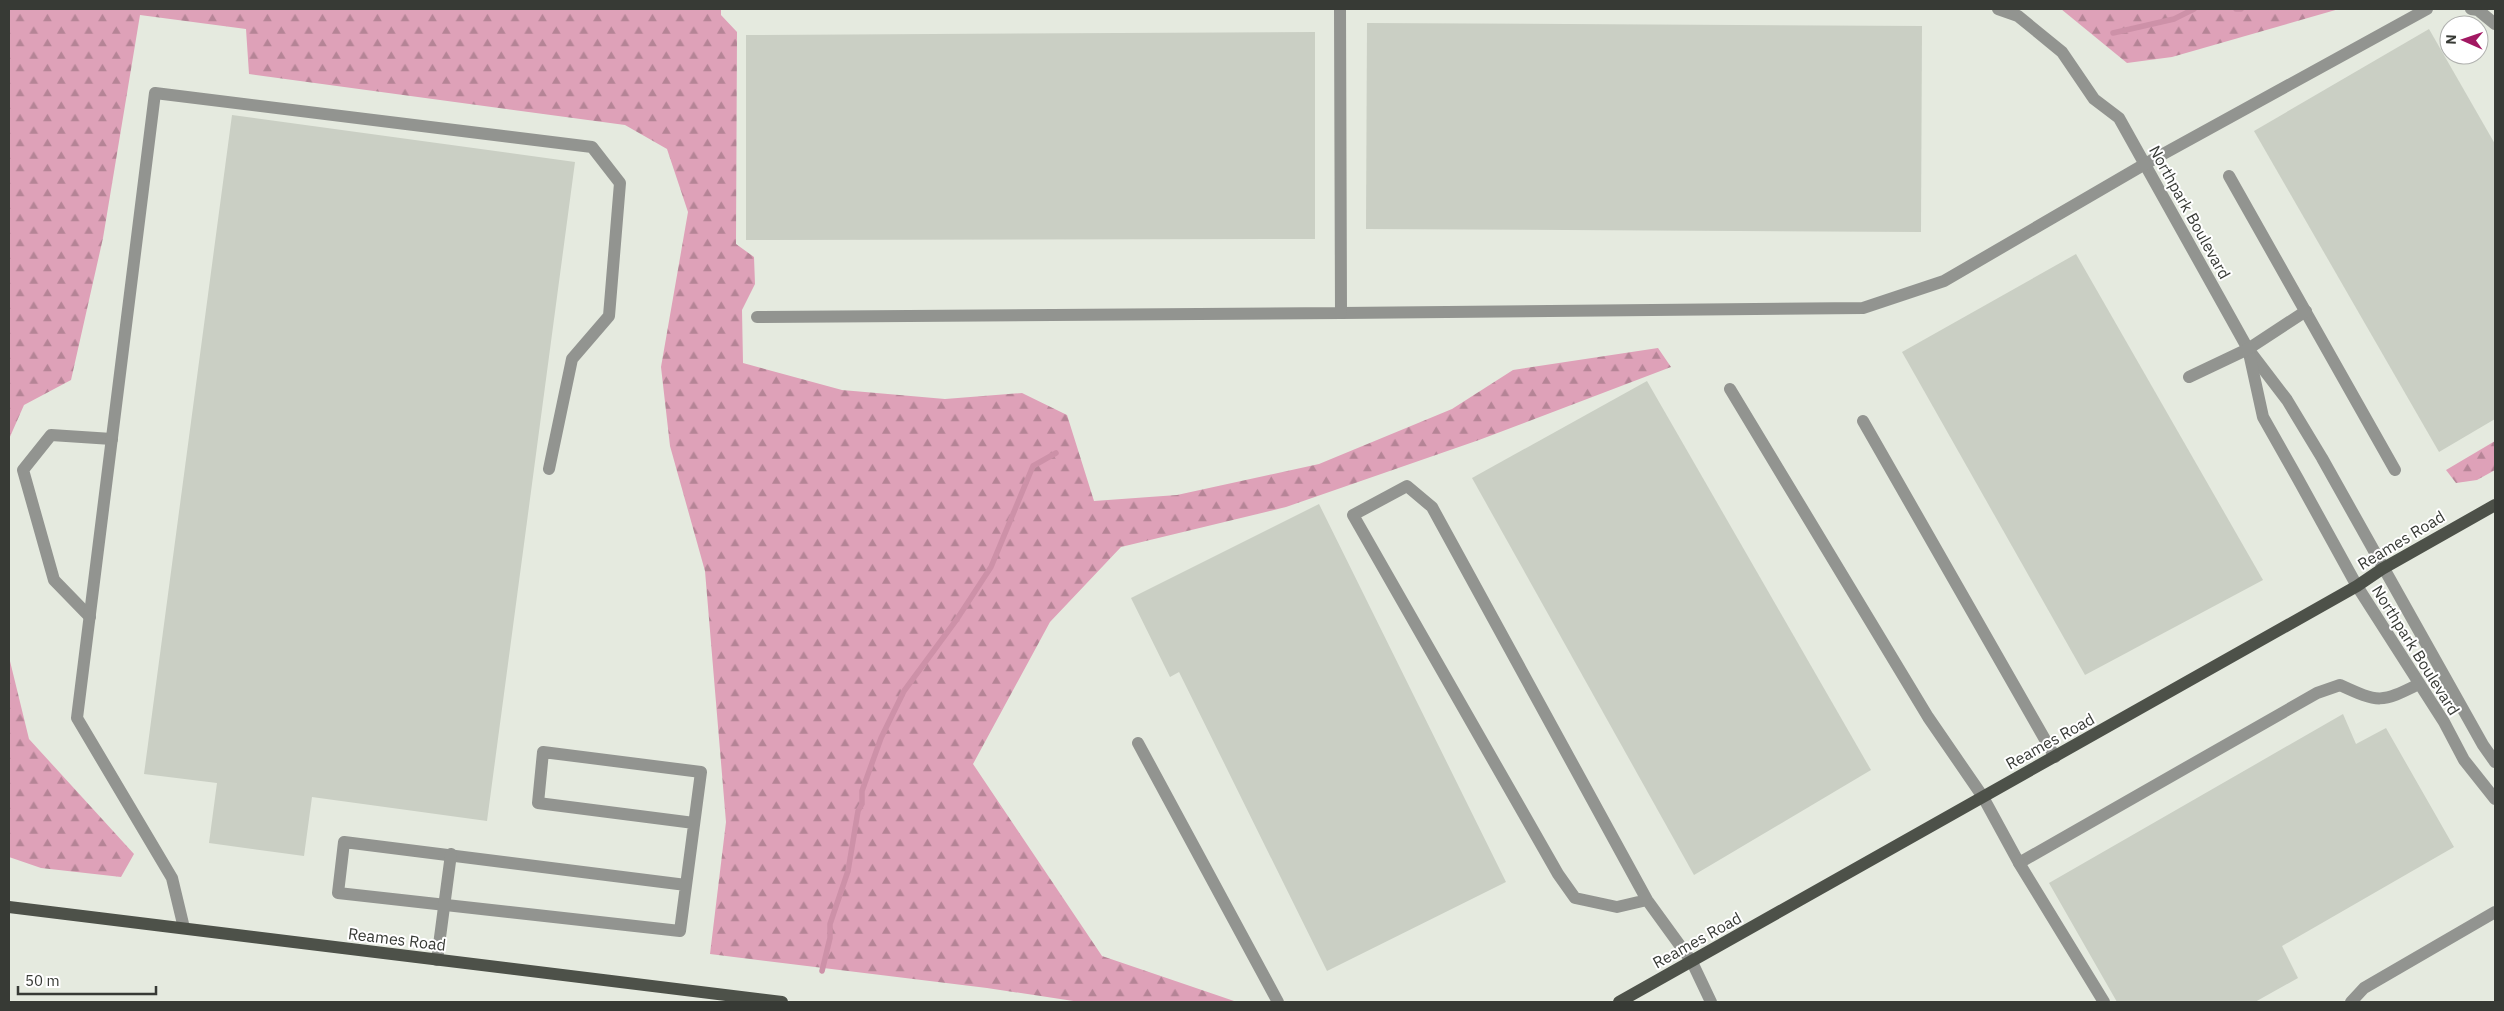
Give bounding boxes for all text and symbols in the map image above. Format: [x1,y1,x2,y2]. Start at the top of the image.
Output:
north arrow [2439,15,2489,65]
text: N [2442,34,2460,45]
street label: Northpark Boulevard [2145,142,2235,282]
street label: Reames Road [2354,506,2448,574]
street label: Northpark Boulevard [2368,581,2464,719]
street label: Reames Road [2002,708,2098,774]
street label: Reames Road [1649,907,1745,973]
street label: Reames Road [347,923,447,955]
scale bar [18,964,155,996]
text: 50 m [25,971,60,990]

